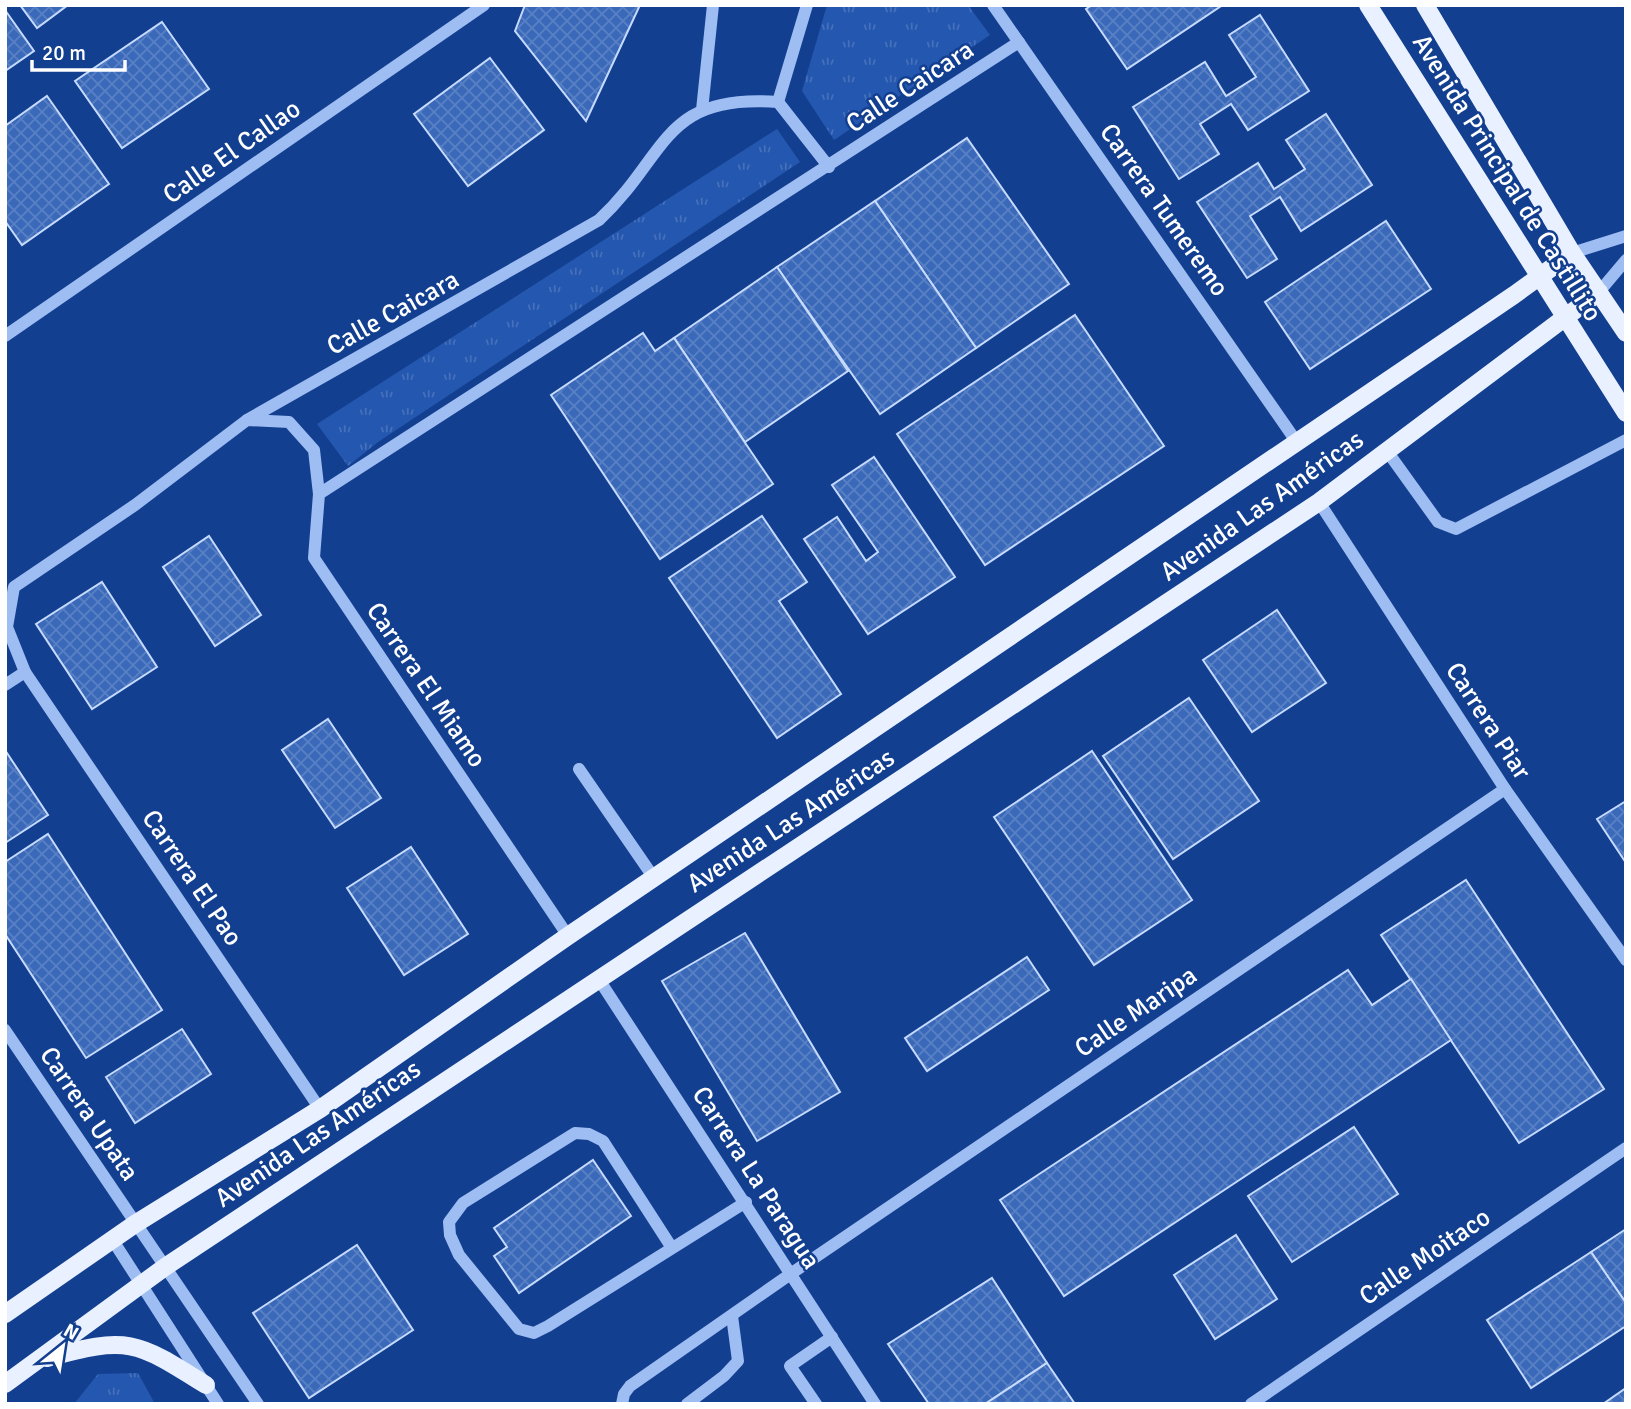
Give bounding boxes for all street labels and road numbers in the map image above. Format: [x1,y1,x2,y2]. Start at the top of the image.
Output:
street label: Avenida Principal de Castillito [1405,29,1609,327]
street label: Calle Caicara [840,34,980,140]
street label: Calle El Callao [157,93,307,211]
street label: Carrera Tumeremo [1093,117,1235,303]
street label: Calle Caicara [321,264,465,362]
street label: Avenida Las Américas [1154,424,1370,588]
street label: Carrera El Miamo [359,596,493,774]
street label: Carrera Piar [1438,656,1538,786]
street label: Avenida Las Américas [681,742,901,900]
street label: Carrera El Pao [135,804,249,952]
street label: Calle Maripa [1069,959,1203,1065]
street label: Carrera Upata [32,1041,146,1187]
street label: Avenida Las Américas [209,1053,427,1215]
street label: Carrera La Paragua [685,1080,827,1276]
street label: Calle Moitaco [1353,1201,1497,1313]

